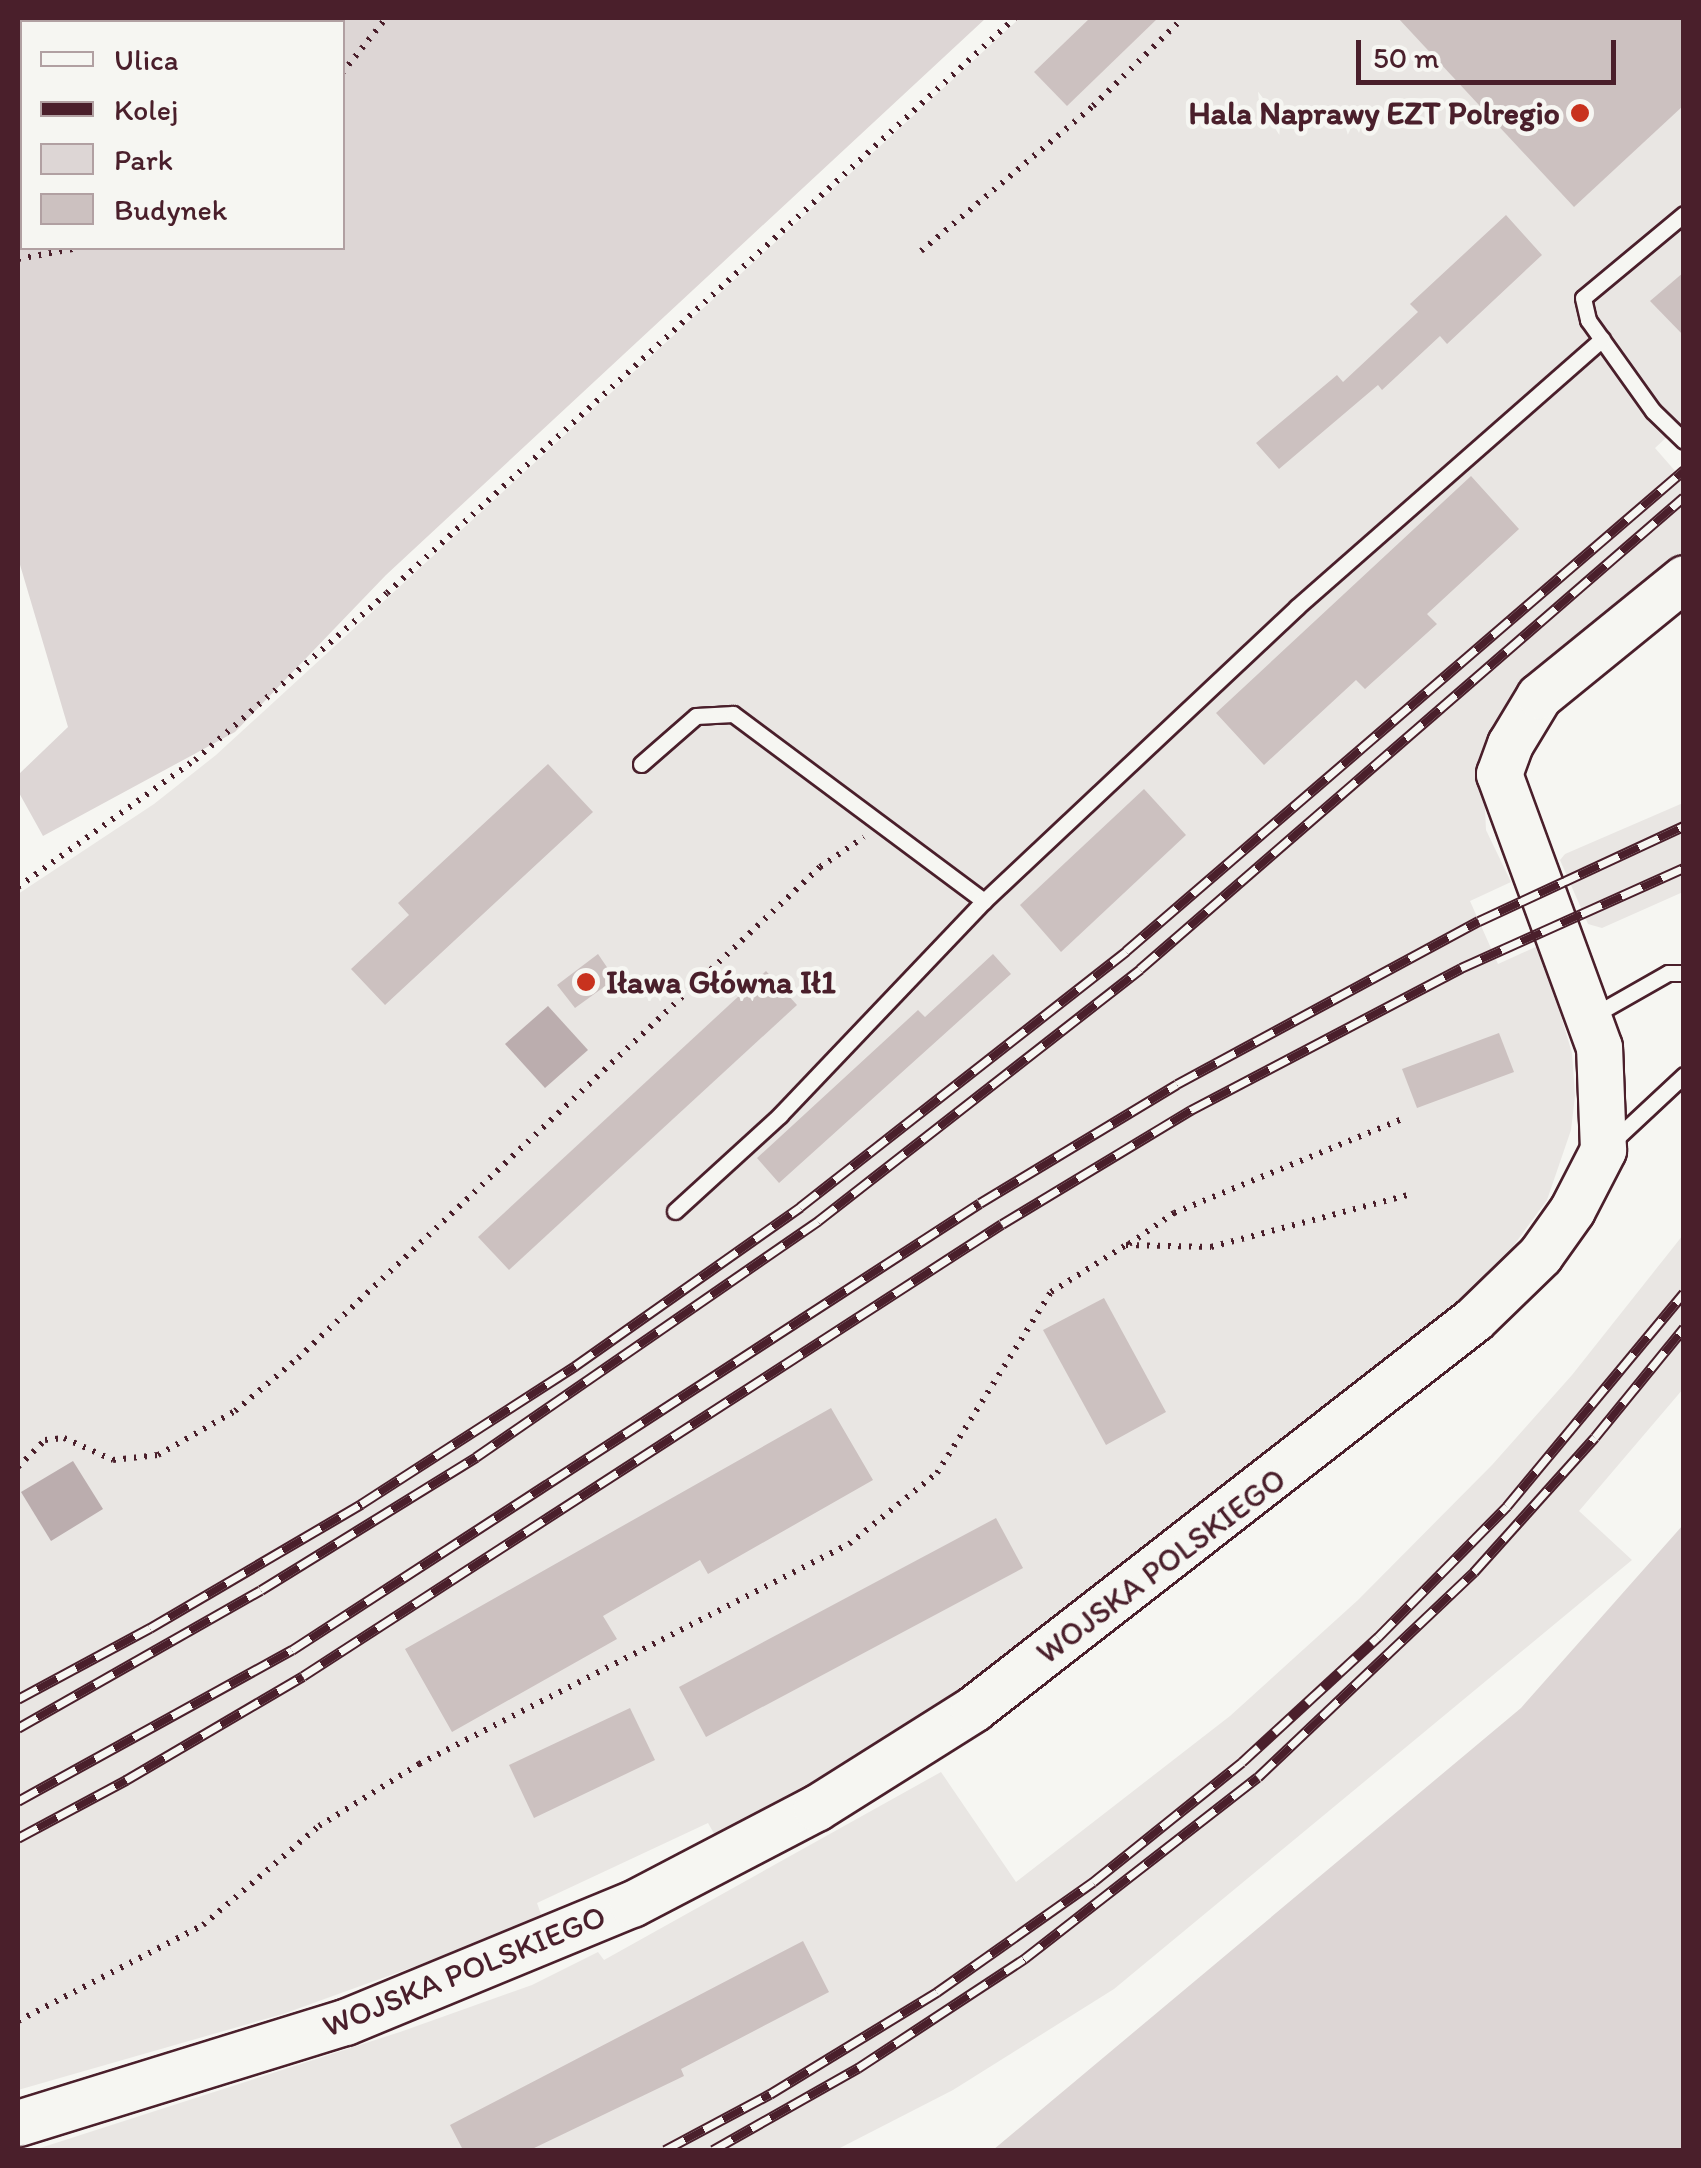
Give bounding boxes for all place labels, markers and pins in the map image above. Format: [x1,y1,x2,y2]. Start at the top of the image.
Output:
place label: Hala Naprawy EZT Polregio [1190,94,1560,132]
marker: Hala Naprawy EZT Polregio [1569,102,1591,124]
place label: Iława Główna Ił1 [606,963,835,1001]
marker: Iława Główna Ił1 [575,971,597,993]

